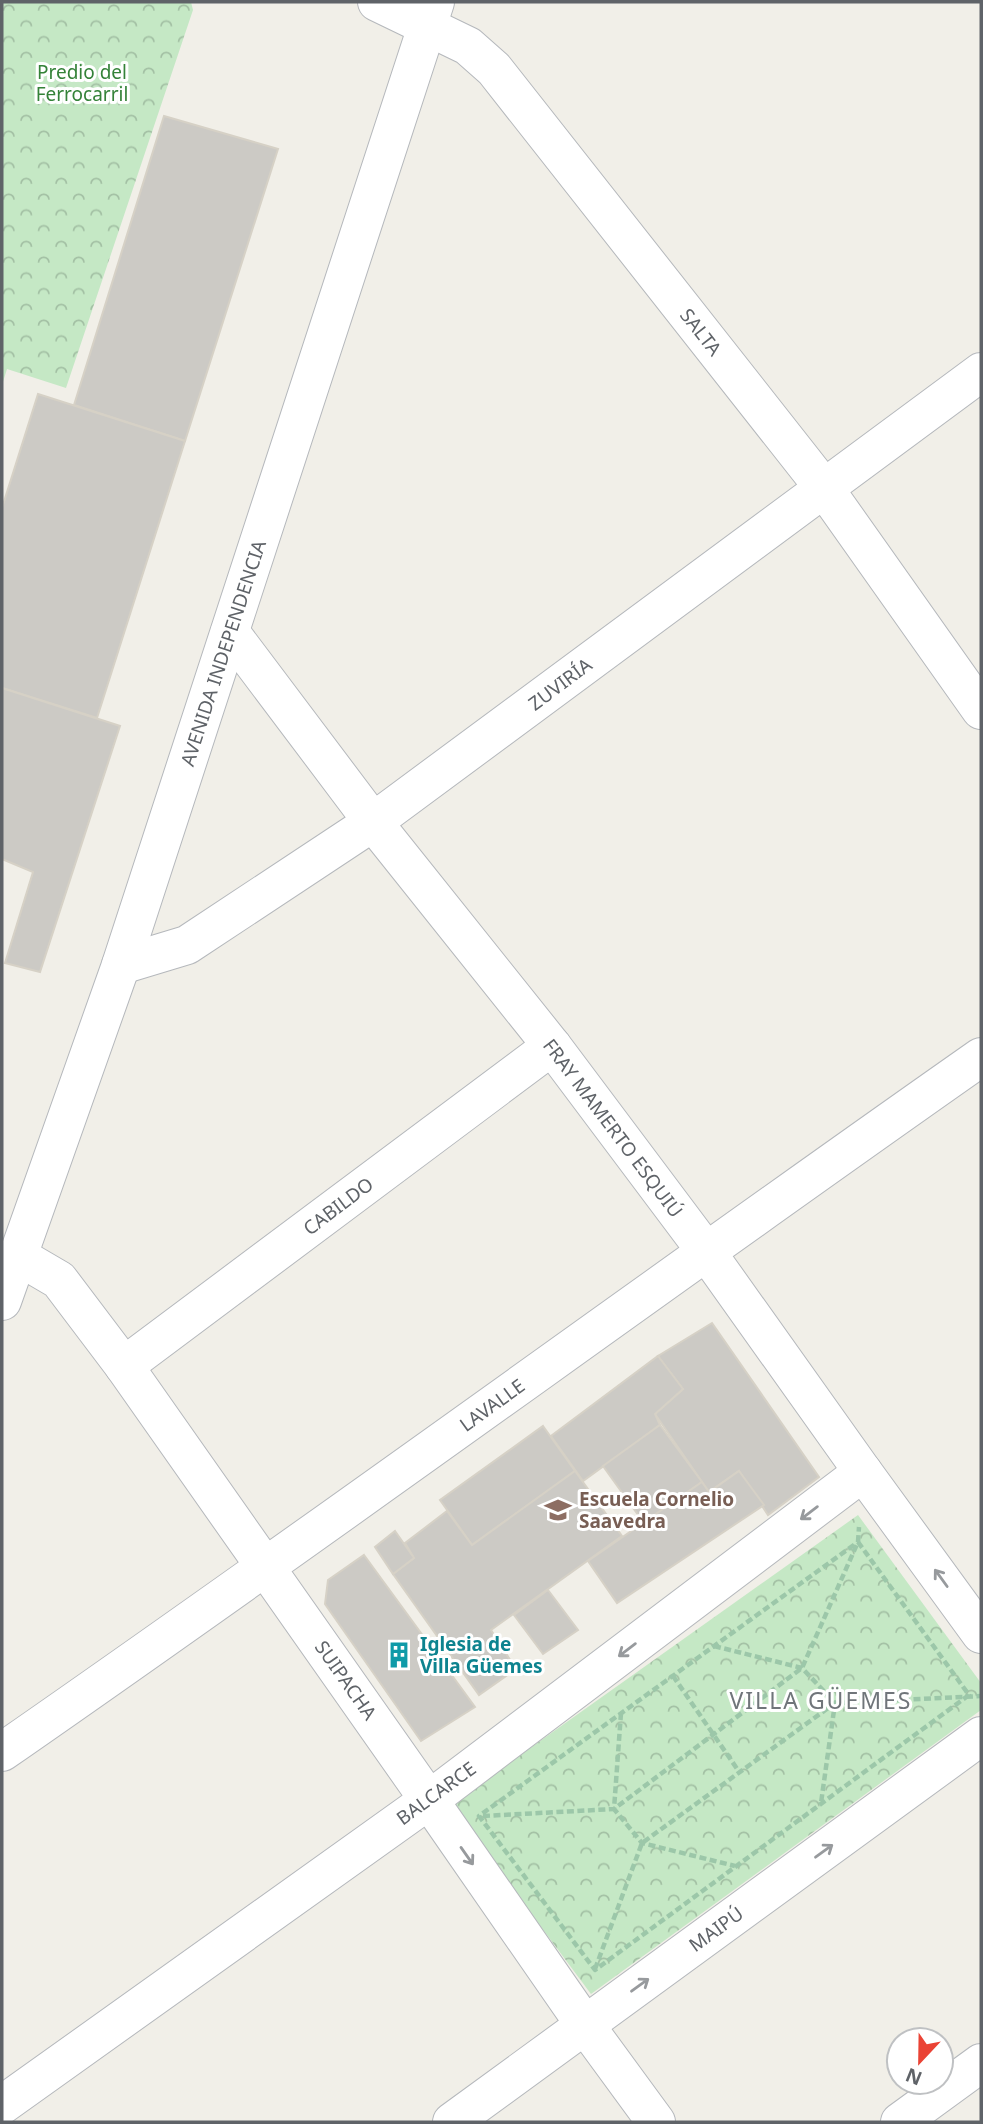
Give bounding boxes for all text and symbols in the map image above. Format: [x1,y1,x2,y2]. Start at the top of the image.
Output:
park label: Predio del Ferrocarril [36,59,128,107]
street label: SALTA [674,303,728,362]
street label: AVENIDA INDEPENDENCIA [174,536,272,769]
street label: ZUVIRÍA [523,651,598,716]
street label: FRAY MAMERTO ESQUIÚ [537,1033,689,1223]
street label: CABILDO [298,1171,378,1241]
street label: LAVALLE [454,1373,530,1437]
place label: Escuela Cornelio Saavedra [579,1486,734,1534]
school or university icon: Escuela Cornelio Saavedra [543,1495,573,1525]
one-way arrow [800,1506,818,1521]
one-way arrow [934,1569,949,1588]
place label: Iglesia de Villa Güemes [420,1631,543,1679]
street label: SUIPACHA [309,1635,383,1726]
building icon: Iglesia de Villa Güemes [384,1640,414,1670]
one-way arrow [618,1643,637,1658]
district label: VILLA GÜEMES [730,1684,913,1716]
street label: BALCARCE [391,1755,481,1831]
one-way arrow [814,1844,833,1858]
one-way arrow [460,1846,474,1865]
street label: MAIPÚ [684,1900,748,1958]
one-way arrow [630,1977,649,1992]
north arrow [885,2026,955,2096]
text: N [902,2062,926,2092]

